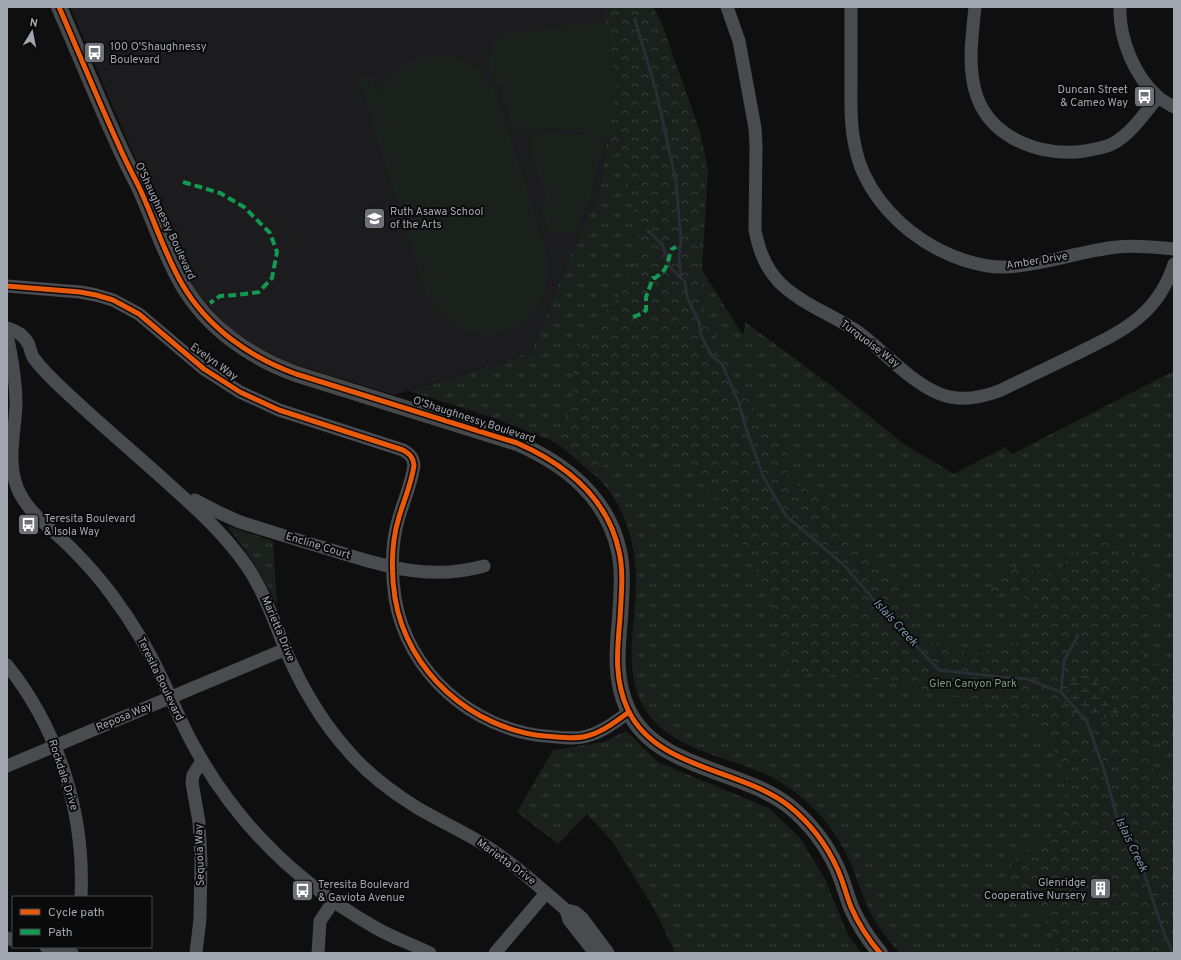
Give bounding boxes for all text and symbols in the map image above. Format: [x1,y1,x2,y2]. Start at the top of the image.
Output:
north arrow [12,12,52,52]
text: N [28,16,39,31]
bus stop icon: 100 O'Shaughnessy Boulevard [82,40,108,66]
place label: 100 O'Shaughnessy Boulevard [110,40,207,67]
place label: Duncan Street & Cameo Way [1057,83,1128,110]
bus stop icon: Duncan Street & Cameo Way [1131,83,1157,109]
street label: O'Shaughnessy Boulevard [132,160,198,282]
school or university icon: Ruth Asawa School of the Arts [361,205,387,231]
place label: Ruth Asawa School of the Arts [390,205,483,232]
street label: Amber Drive [1005,249,1069,273]
street label: Turquoise Way [837,317,903,371]
street label: Evelyn Way [187,340,241,384]
street label: O'Shaughnessy Boulevard [411,394,537,446]
bus stop icon: Teresita Boulevard & Isola Way [16,512,42,538]
place label: Teresita Boulevard & Isola Way [44,512,135,539]
street label: Encline Court [284,529,352,563]
street label: Marietta Drive [258,594,298,664]
water label: Islais Creek [869,596,922,651]
street label: Teresita Boulevard [134,635,186,723]
park label: Glen Canyon Park [929,677,1017,691]
street label: Reposa Way [94,699,154,735]
street label: Rockdale Drive [45,738,81,812]
water label: Islais Creek [1111,815,1152,876]
street label: Sequoia Way [192,823,208,886]
street label: Marietta Drive [474,836,538,888]
place label: Glenridge Cooperative Nursery [984,876,1086,903]
building icon: Glenridge Cooperative Nursery [1088,876,1114,902]
bus stop icon: Teresita Boulevard & Gaviota Avenue [290,878,316,904]
place label: Teresita Boulevard & Gaviota Avenue [318,878,409,905]
legend [12,896,152,948]
text: Cycle path [48,905,105,921]
text: Path [48,925,73,941]

